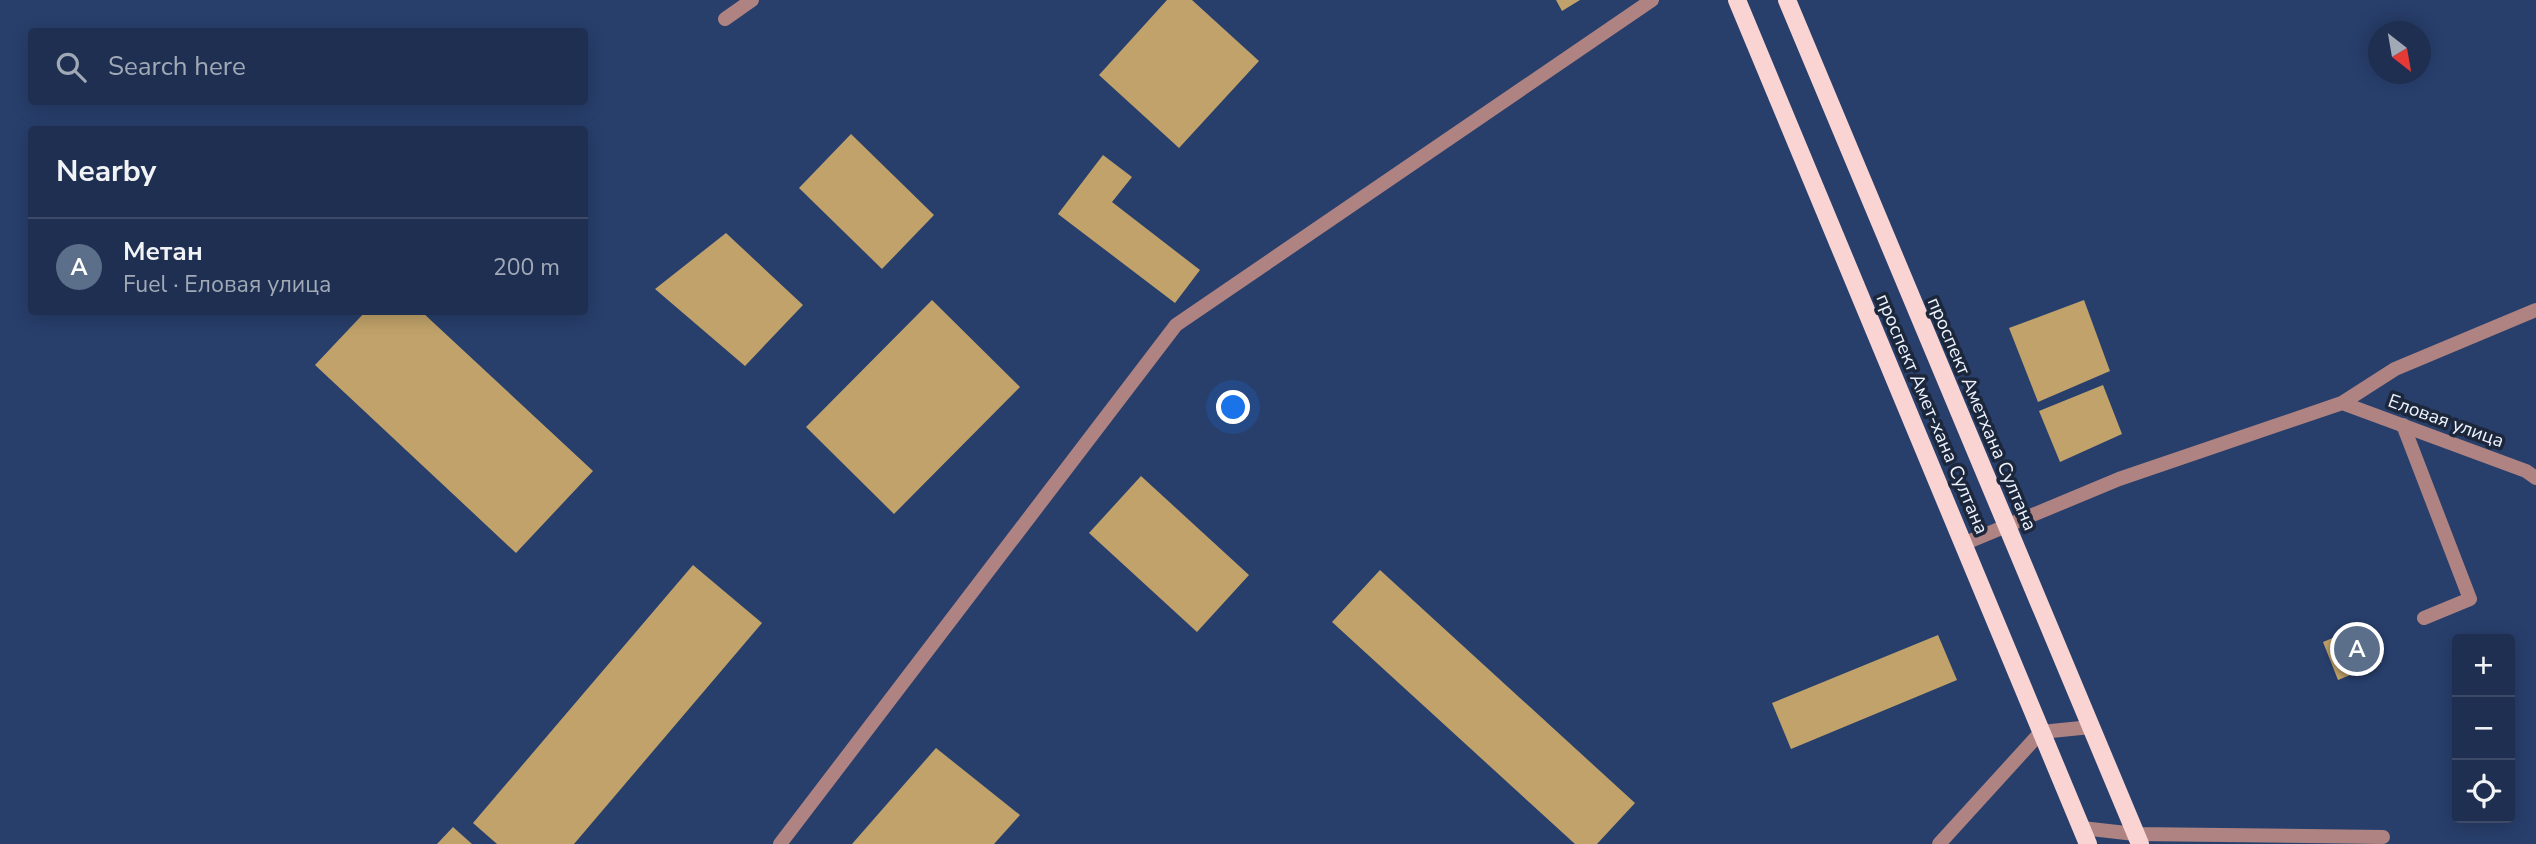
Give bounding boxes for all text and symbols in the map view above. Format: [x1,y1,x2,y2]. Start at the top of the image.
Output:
north arrow [2368,21,2431,84]
search box [28,28,588,105]
icon: search [52,48,90,86]
text: Search here [108,49,246,84]
text: Nearby [56,151,156,192]
text: Метан [123,234,203,269]
text: A [70,252,88,283]
text: 200 m [493,252,560,283]
text: Fuel · Еловая улица [123,269,331,300]
street label: проспект Амет-хана Султана [1869,290,1995,538]
street label: проспект Аметхана Султана [1921,293,2043,535]
street label: Еловая улица [2384,388,2508,454]
your location [1216,390,1250,424]
pin: A [2334,623,2380,675]
map controls [2452,634,2515,823]
button: + [2452,634,2515,697]
button: − [2452,697,2515,760]
button: locate [2452,760,2515,823]

